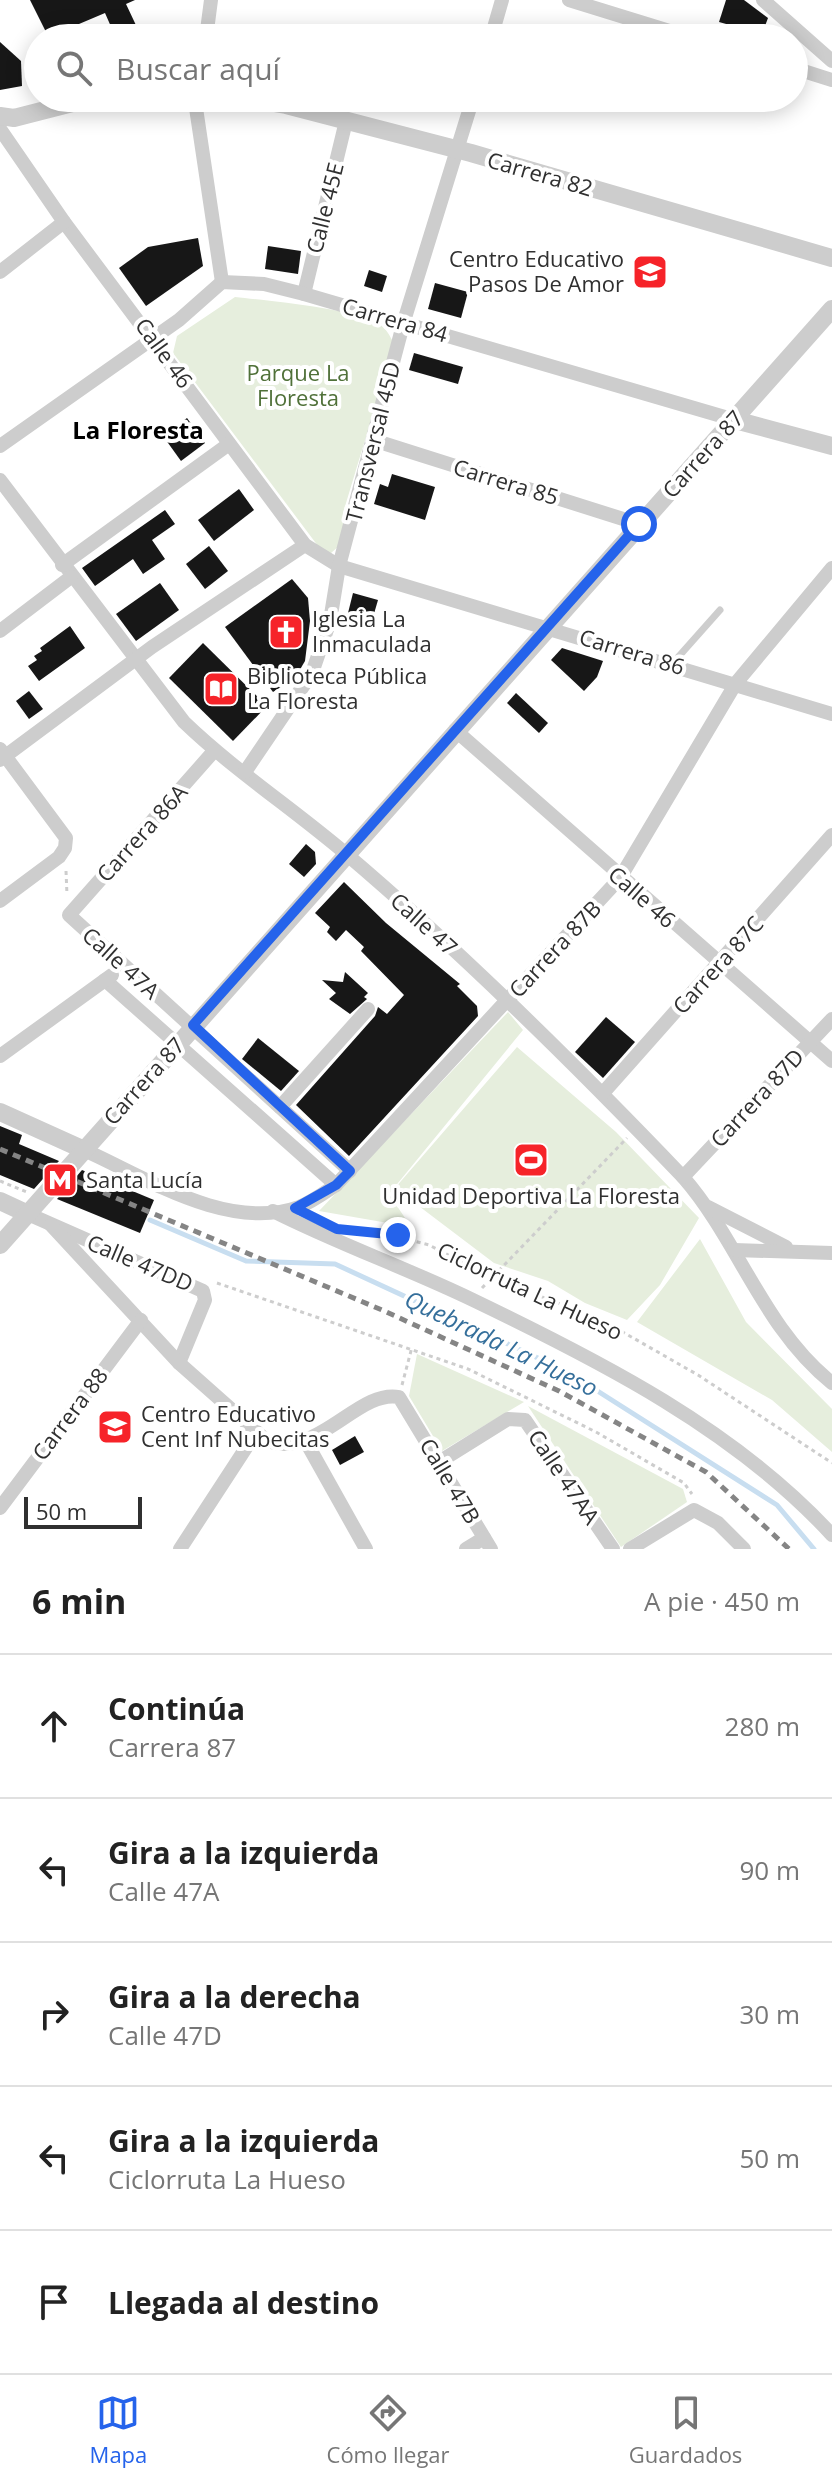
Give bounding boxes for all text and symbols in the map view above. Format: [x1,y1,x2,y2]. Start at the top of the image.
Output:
search box [24,24,808,112]
icon: search [52,46,96,90]
text: Buscar aquí [116,48,280,89]
street label: Carrera 82 [484,144,597,202]
street label: Calle 45E [298,159,350,256]
place label: Centro Educativo Pasos De Amor [449,243,624,298]
school or university icon: Centro Educativo Pasos De Amor [631,253,669,291]
street label: Carrera 84 [339,290,452,349]
street label: Calle 46 [129,311,201,394]
park label: Parque La Floresta [246,357,350,412]
street label: Transversal 45D [338,358,407,525]
street label: Carrera 87 [655,403,750,504]
district label: La Floresta [72,413,204,446]
street label: Carrera 85 [450,451,563,511]
route start [621,506,657,542]
place label: Iglesia La Inmaculada [312,603,432,658]
church icon: Iglesia La Inmaculada [267,613,305,651]
street label: Carrera 86 [576,621,689,681]
place label: Biblioteca Pública La Floresta [247,660,427,715]
library icon: Biblioteca Pública La Floresta [202,670,240,708]
street label: Carrera 86A [89,777,193,888]
street label: Calle 46 [602,859,683,934]
street label: Calle 47 [385,885,465,961]
street label: Carrera 87B [501,893,607,1003]
street label: Carrera 87C [665,909,769,1020]
street label: Calle 47A [77,920,167,1005]
street label: Carrera 87 [96,1030,191,1131]
street label: Carrera 87D [703,1042,810,1153]
sports icon: Unidad Deportiva La Floresta [512,1141,550,1179]
metro station icon: Santa Lucía [41,1161,79,1199]
place label: Santa Lucía [86,1164,203,1194]
place label: Unidad Deportiva La Floresta [382,1180,680,1210]
route end [380,1217,416,1253]
street label: Calle 47DD [83,1226,198,1298]
street label: Ciclorruta La Hueso [433,1234,628,1346]
water label: Quebrada La Hueso [400,1282,604,1404]
street label: Carrera 88 [25,1361,114,1466]
place label: Centro Educativo Cent Inf Nubecitas [141,1398,330,1453]
school or university icon: Centro Educativo Cent Inf Nubecitas [96,1408,134,1446]
street label: Calle 47AA [522,1423,608,1530]
street label: Calle 47B [414,1432,488,1529]
scale bar [24,1493,142,1529]
text: 50 m [36,1496,87,1526]
text: 6 min [32,1578,126,1624]
text: A pie · 450 m [644,1583,800,1619]
text: Continúa [108,1688,245,1729]
icon: ahead [32,1704,76,1748]
text: 280 m [725,1708,800,1744]
text: Carrera 87 [108,1729,236,1765]
text: Gira a la izquierda [108,1832,380,1873]
icon: left [32,1848,76,1892]
text: 90 m [739,1852,800,1888]
text: Calle 47A [108,1873,219,1909]
text: Gira a la derecha [108,1976,361,2017]
icon: right [32,1992,76,2036]
text: 30 m [739,1996,800,2032]
text: Calle 47D [108,2017,222,2053]
text: Gira a la izquierda [108,2120,380,2161]
icon: left [32,2136,76,2180]
text: 50 m [739,2140,800,2176]
text: Ciclorruta La Hueso [108,2161,346,2197]
icon: arrive [32,2280,76,2324]
text: Llegada al destino [108,2282,379,2323]
tab: Mapa [90,2391,147,2469]
tab: Cómo llegar [327,2391,450,2469]
tab: Guardados [629,2391,742,2469]

